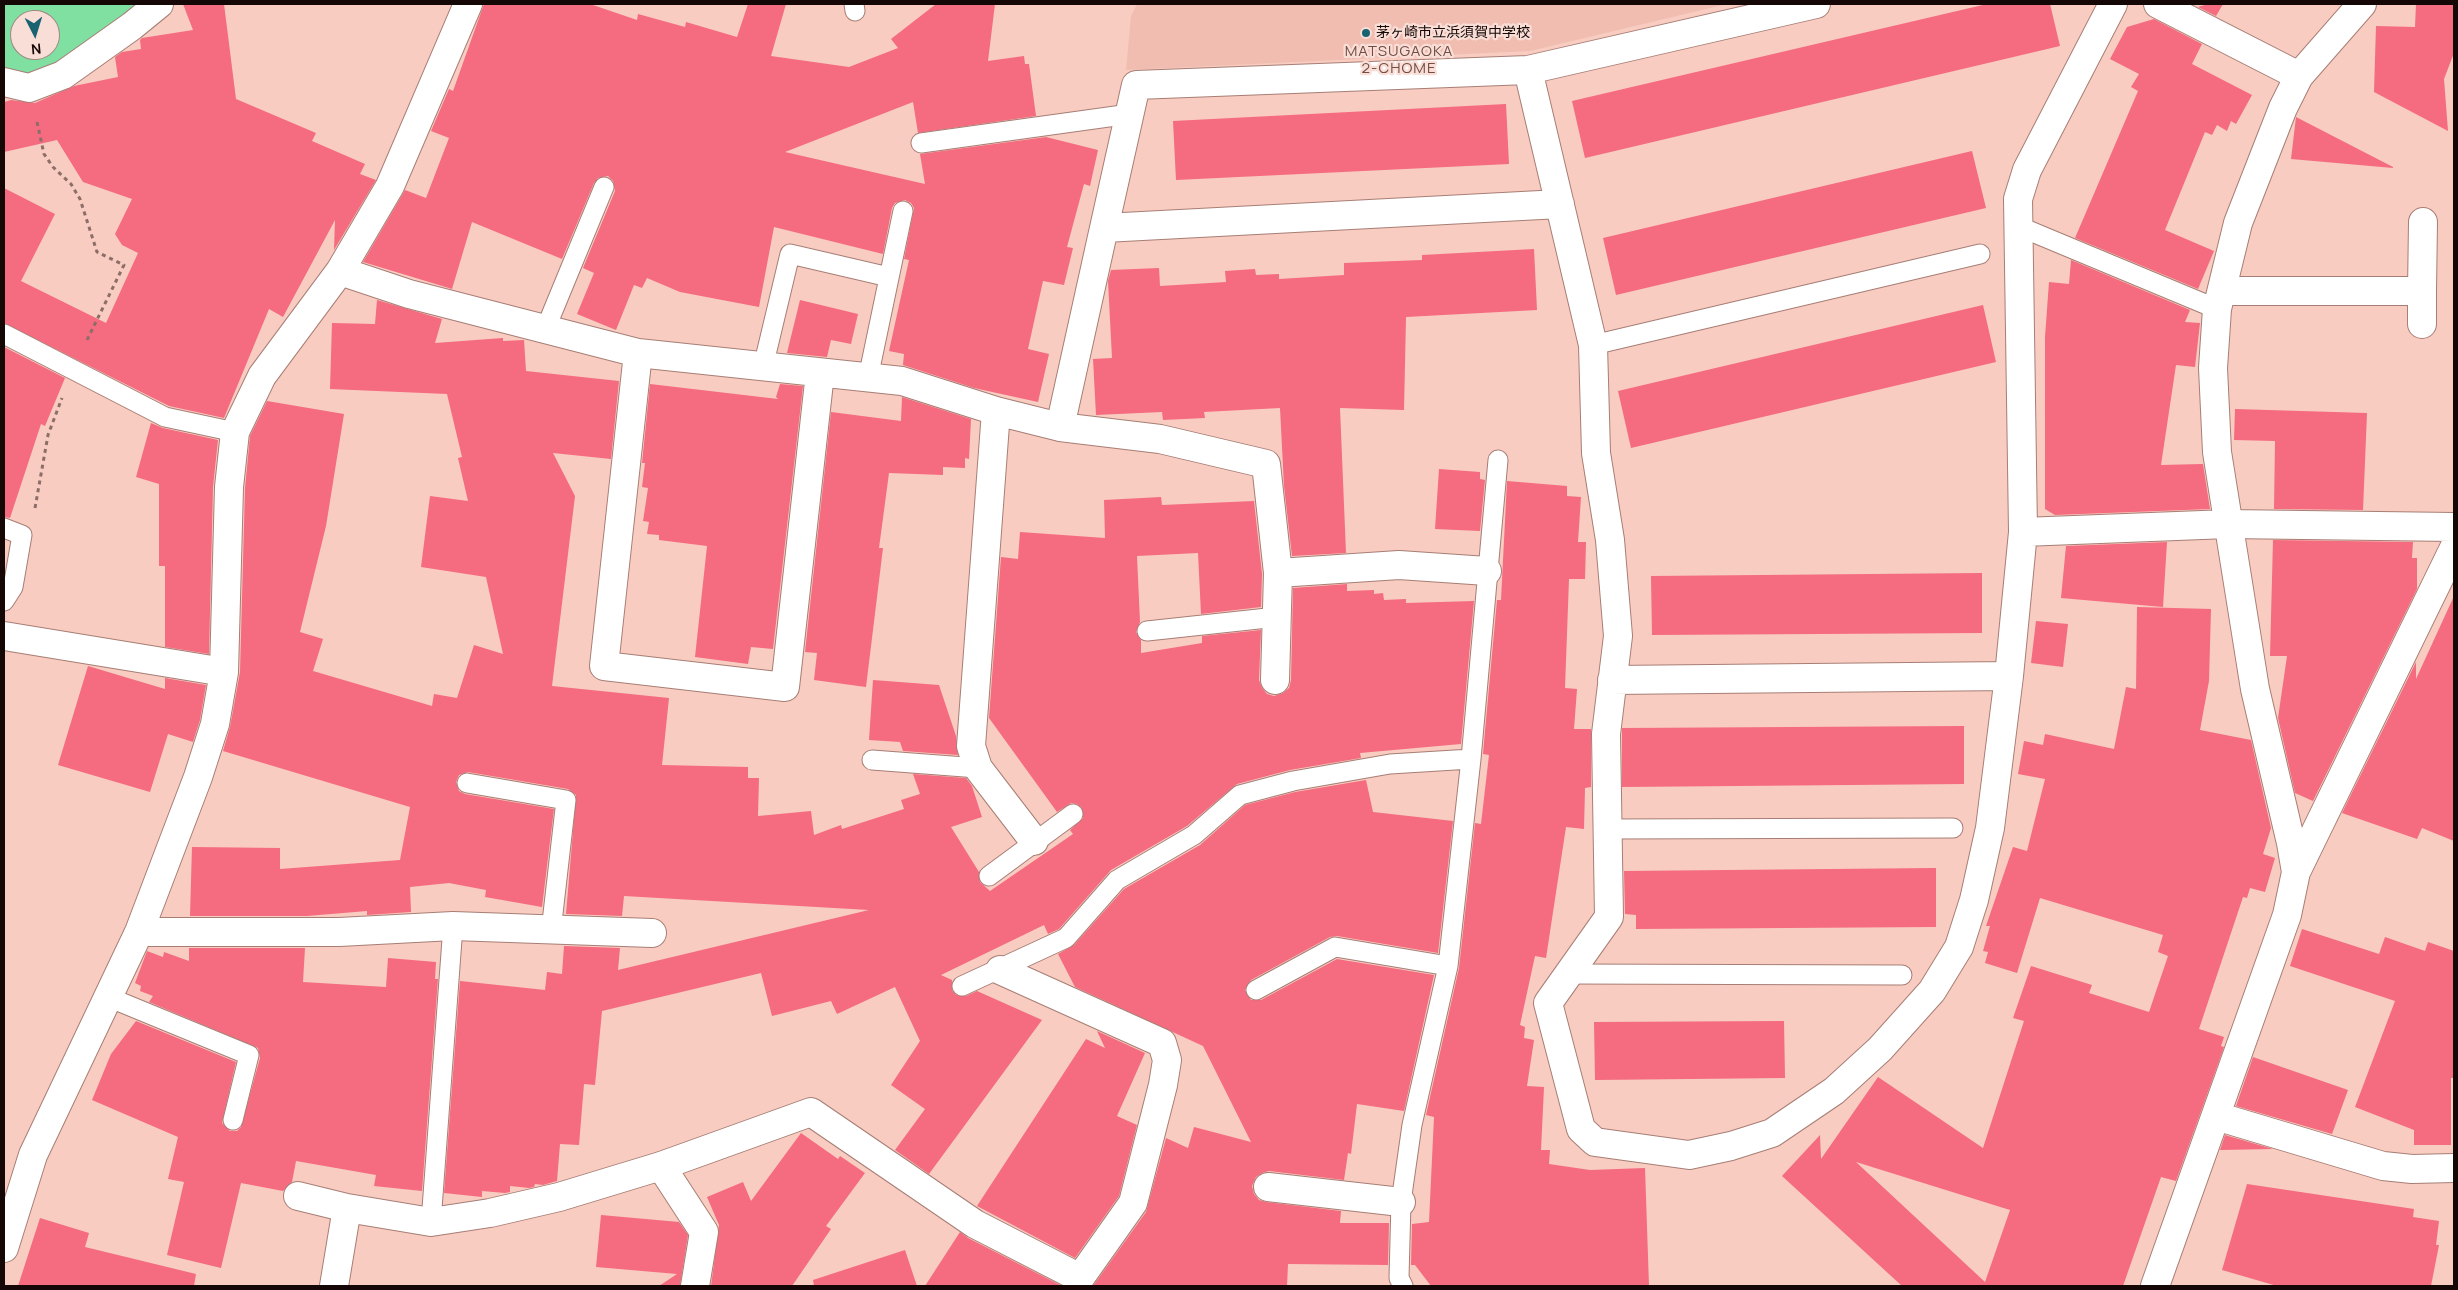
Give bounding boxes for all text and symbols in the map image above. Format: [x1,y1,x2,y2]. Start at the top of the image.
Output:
north arrow [10,10,60,60]
place label: 茅ヶ崎市立浜須賀中学校 [1376,25,1530,41]
marker: 茅ヶ崎市立浜須賀中学校 [1360,27,1372,39]
text: N [30,40,42,59]
district label: MATSUGAOKA 2-CHOME [1343,43,1455,78]

